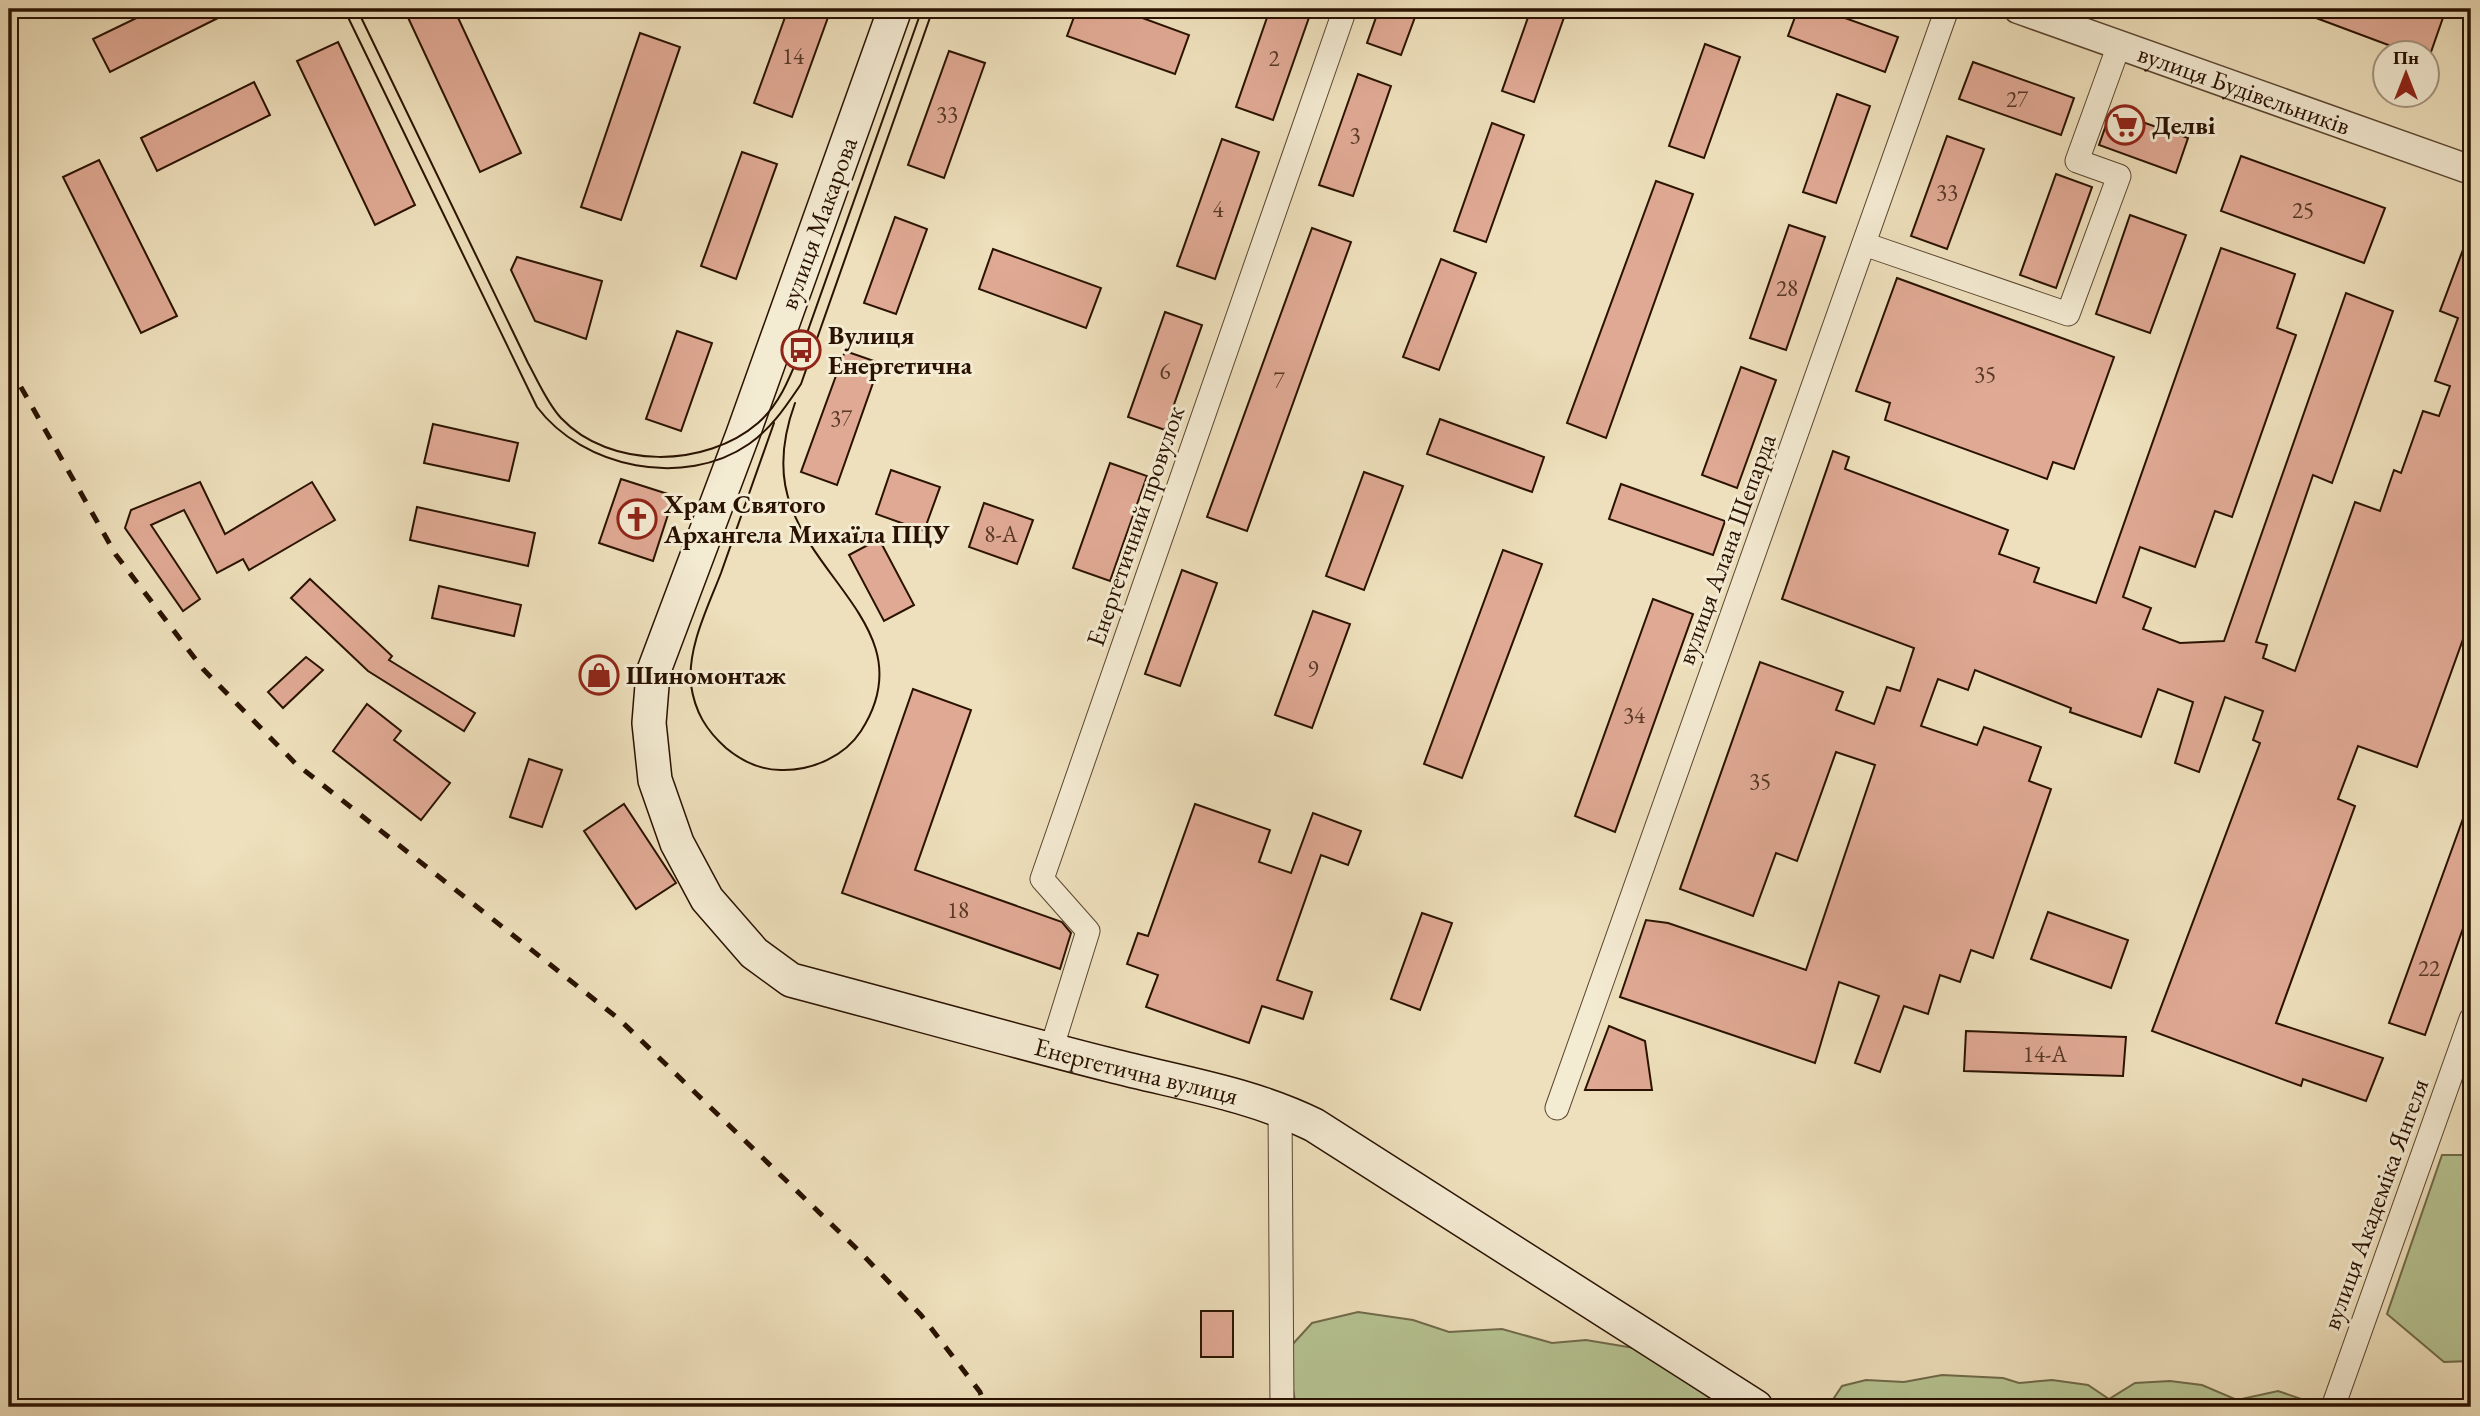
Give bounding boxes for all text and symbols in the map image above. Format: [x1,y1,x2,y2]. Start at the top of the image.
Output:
street label: вулиця Будівельників [2133,36,2355,143]
north arrow [2372,38,2442,108]
house number: 14 [782,41,805,71]
house number: 2 [1268,43,1280,73]
text: Пн [2393,45,2419,70]
house number: 27 [2006,84,2029,114]
house number: 33 [936,99,958,129]
supermarket icon: Делві [2104,104,2146,146]
place label: Делві [2152,108,2216,142]
house number: 3 [1349,120,1361,150]
street label: вулиця Макарова [771,131,865,314]
house number: 33 [1936,177,1958,207]
house number: 4 [1212,194,1224,224]
house number: 25 [2292,195,2314,225]
house number: 28 [1776,273,1798,303]
place label: Вулиця Енергетична [828,318,973,382]
bus stop icon: Вулиця Енергетична [780,329,822,371]
house number: 6 [1159,356,1171,386]
house number: 35 [1974,359,1996,389]
house number: 7 [1273,365,1285,395]
street label: Енергетичний провулок [1078,401,1192,651]
house number: 37 [830,403,853,433]
street label: вулиця Алана Шепарда [1668,428,1784,669]
place label: Храм Святого Архангела Михаїла ПЦУ [663,487,950,551]
church icon: Храм Святого Архангела Михаїла ПЦУ [616,498,658,540]
house number: 8-А [984,519,1019,549]
shop icon: Шиномонтаж [578,654,620,696]
house number: 9 [1307,654,1319,684]
place label: Шиномонтаж [626,658,786,692]
house number: 34 [1623,700,1646,730]
house number: 35 [1749,766,1771,796]
house number: 18 [947,895,969,925]
house number: 22 [2418,953,2440,983]
street label: Енергетична вулиця [1031,1029,1242,1113]
house number: 14-А [2023,1039,2068,1069]
street label: вулиця Академіка Янгеля [2314,1074,2436,1334]

